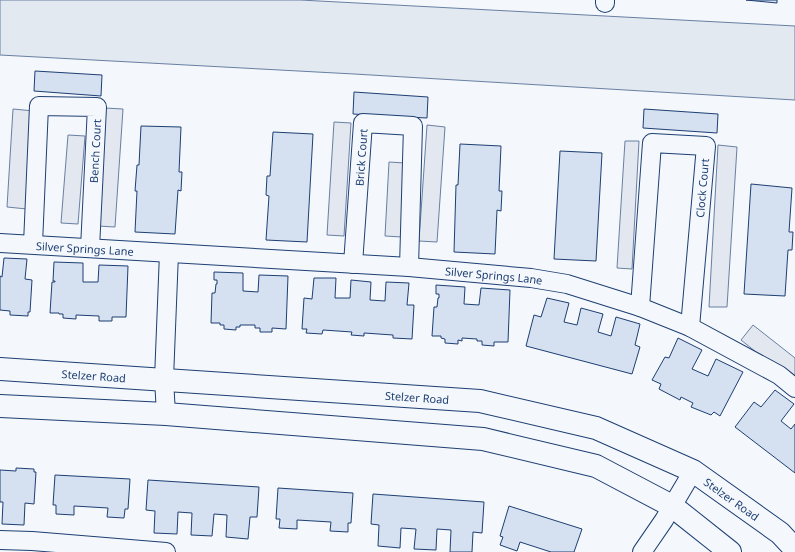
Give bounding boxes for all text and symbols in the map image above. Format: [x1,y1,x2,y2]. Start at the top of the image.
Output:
street label: Bench Court [86,119,104,183]
street label: Brick Court [351,128,370,186]
street label: Clock Court [692,158,712,218]
street label: Silver Springs Lane [36,238,134,258]
street label: Silver Springs Lane [445,263,544,287]
street label: Stelzer Road [61,366,126,385]
street label: Stelzer Road [384,387,450,406]
street label: Stelzer Road [701,474,762,523]

